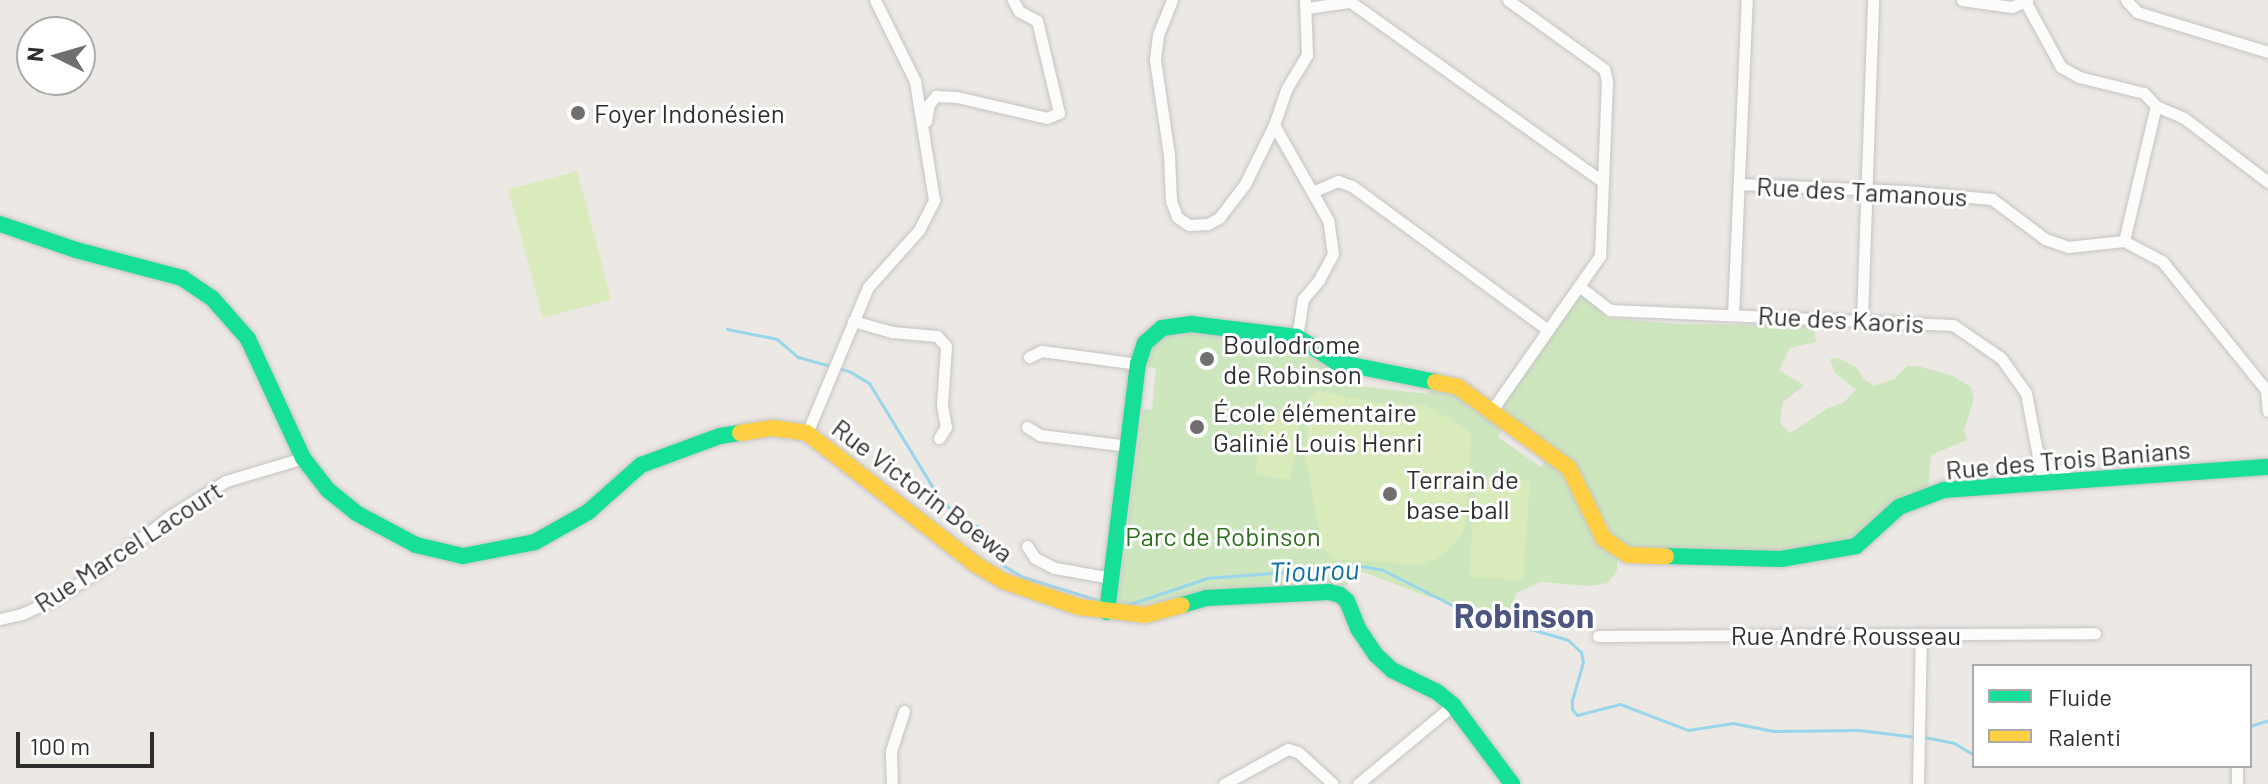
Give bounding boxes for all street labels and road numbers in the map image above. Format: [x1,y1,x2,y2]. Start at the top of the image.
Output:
street label: Rue des Tamanous [1756,170,1968,212]
street label: Rue des Kaoris [1757,299,1925,339]
street label: Rue Victorin Boewa [826,412,1020,568]
street label: Rue des Trois Banians [1944,433,2192,485]
street label: Rue Marcel Lacourt [28,474,228,618]
street label: Rue André Rousseau [1731,619,1961,651]

